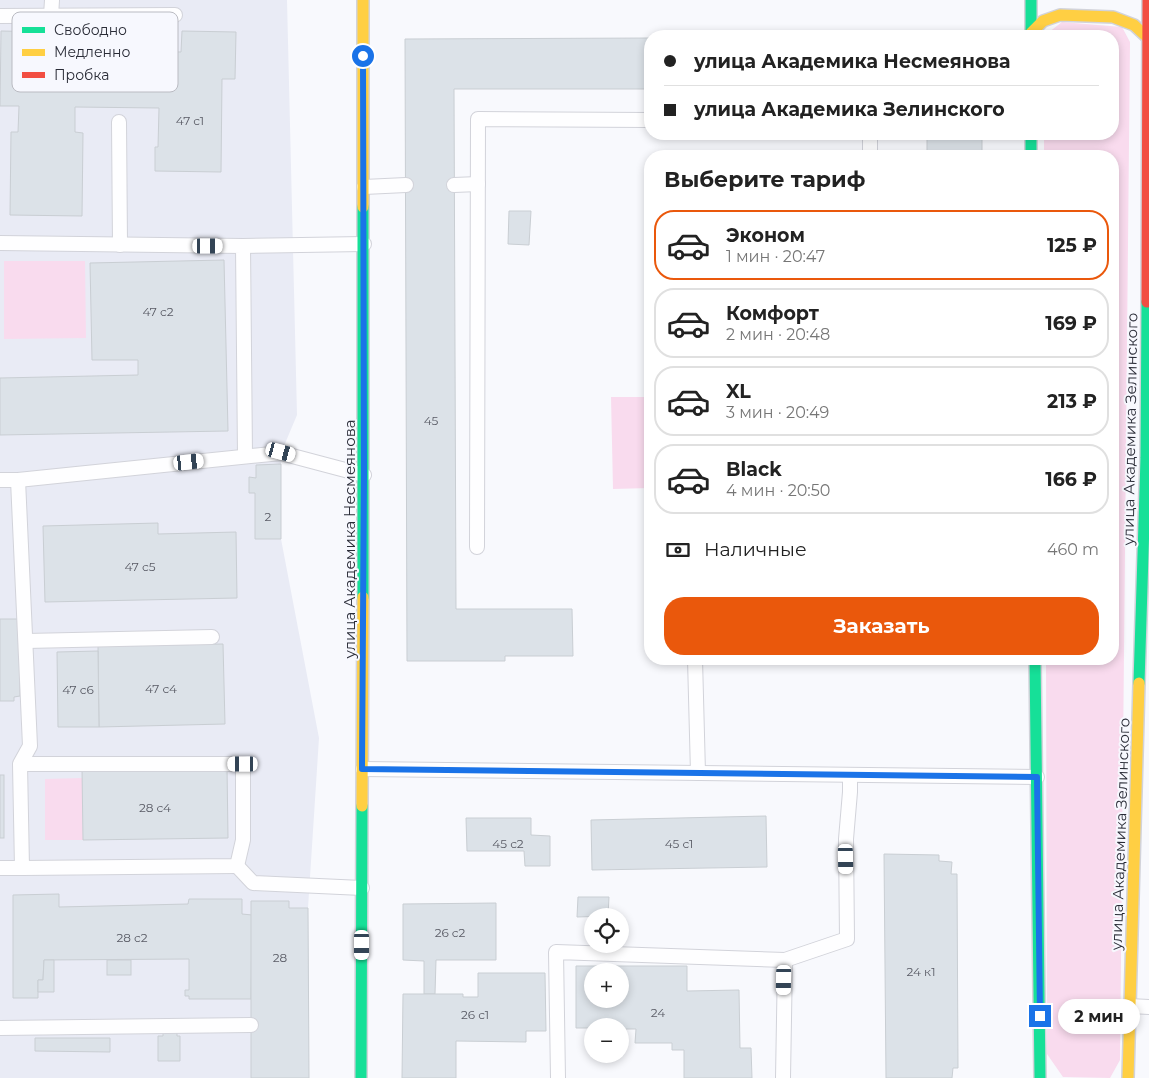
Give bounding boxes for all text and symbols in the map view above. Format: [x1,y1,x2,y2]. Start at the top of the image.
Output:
legend [12,12,178,92]
text: Свободно [54,21,127,39]
text: Медленно [54,43,130,61]
route start [352,45,374,67]
text: улица Академика Несмеянова [694,50,1011,73]
text: Пробка [54,66,109,84]
text: улица Академика Зелинского [694,98,1005,121]
house number: 47 с1 [176,113,204,128]
text: Выберите тариф [664,166,865,193]
icon: car [666,223,711,268]
text: Эконом [726,224,805,247]
text: 125 ₽ [1047,234,1097,257]
car [193,239,223,254]
text: 1 мин · 20:47 [726,247,825,266]
icon: car [666,301,711,346]
text: Комфорт [726,302,819,325]
house number: 47 с2 [142,304,174,319]
text: 169 ₽ [1045,312,1097,335]
street label: улица Академика Зелинского [1118,312,1142,547]
text: 2 мин · 20:48 [726,325,830,344]
icon: car [666,379,711,424]
text: XL [726,380,751,403]
text: 213 ₽ [1047,390,1097,413]
text: 3 мин · 20:49 [726,403,829,422]
house number: 45 [424,413,439,428]
street label: улица Академика Несмеянова [340,419,359,660]
car [264,441,297,463]
car [173,453,204,471]
icon: car [666,457,711,502]
text: Black [726,458,782,481]
text: 166 ₽ [1045,468,1097,491]
text: 4 мин · 20:50 [726,481,830,500]
house number: 2 [265,509,272,524]
icon: cash [664,536,692,564]
text: Наличные [704,538,807,561]
text: 460 m [1047,540,1099,559]
house number: 47 с5 [124,559,156,574]
button: Заказать [664,597,1099,655]
house number: 47 с4 [145,681,177,696]
house number: 47 с6 [62,682,94,697]
street label: улица Академика Зелинского [1106,717,1134,952]
car [228,757,258,772]
house number: 28 с4 [139,800,171,815]
house number: 45 с2 [492,836,524,851]
house number: 45 с1 [665,836,693,851]
car [838,844,853,874]
map controls [584,908,629,1063]
button: locate [584,908,629,953]
house number: 26 с2 [435,925,466,940]
house number: 28 с2 [116,930,148,945]
car [354,930,369,960]
house number: 28 [273,950,288,965]
button: + [584,963,629,1008]
house number: 24 к1 [907,964,936,979]
car [776,965,791,995]
callout: 2 мин [1058,998,1140,1034]
house number: 24 [651,1005,665,1020]
route end [1029,1005,1051,1027]
house number: 26 с1 [461,1007,489,1022]
text: 2 мин [1074,1007,1124,1026]
button: − [584,1018,629,1063]

